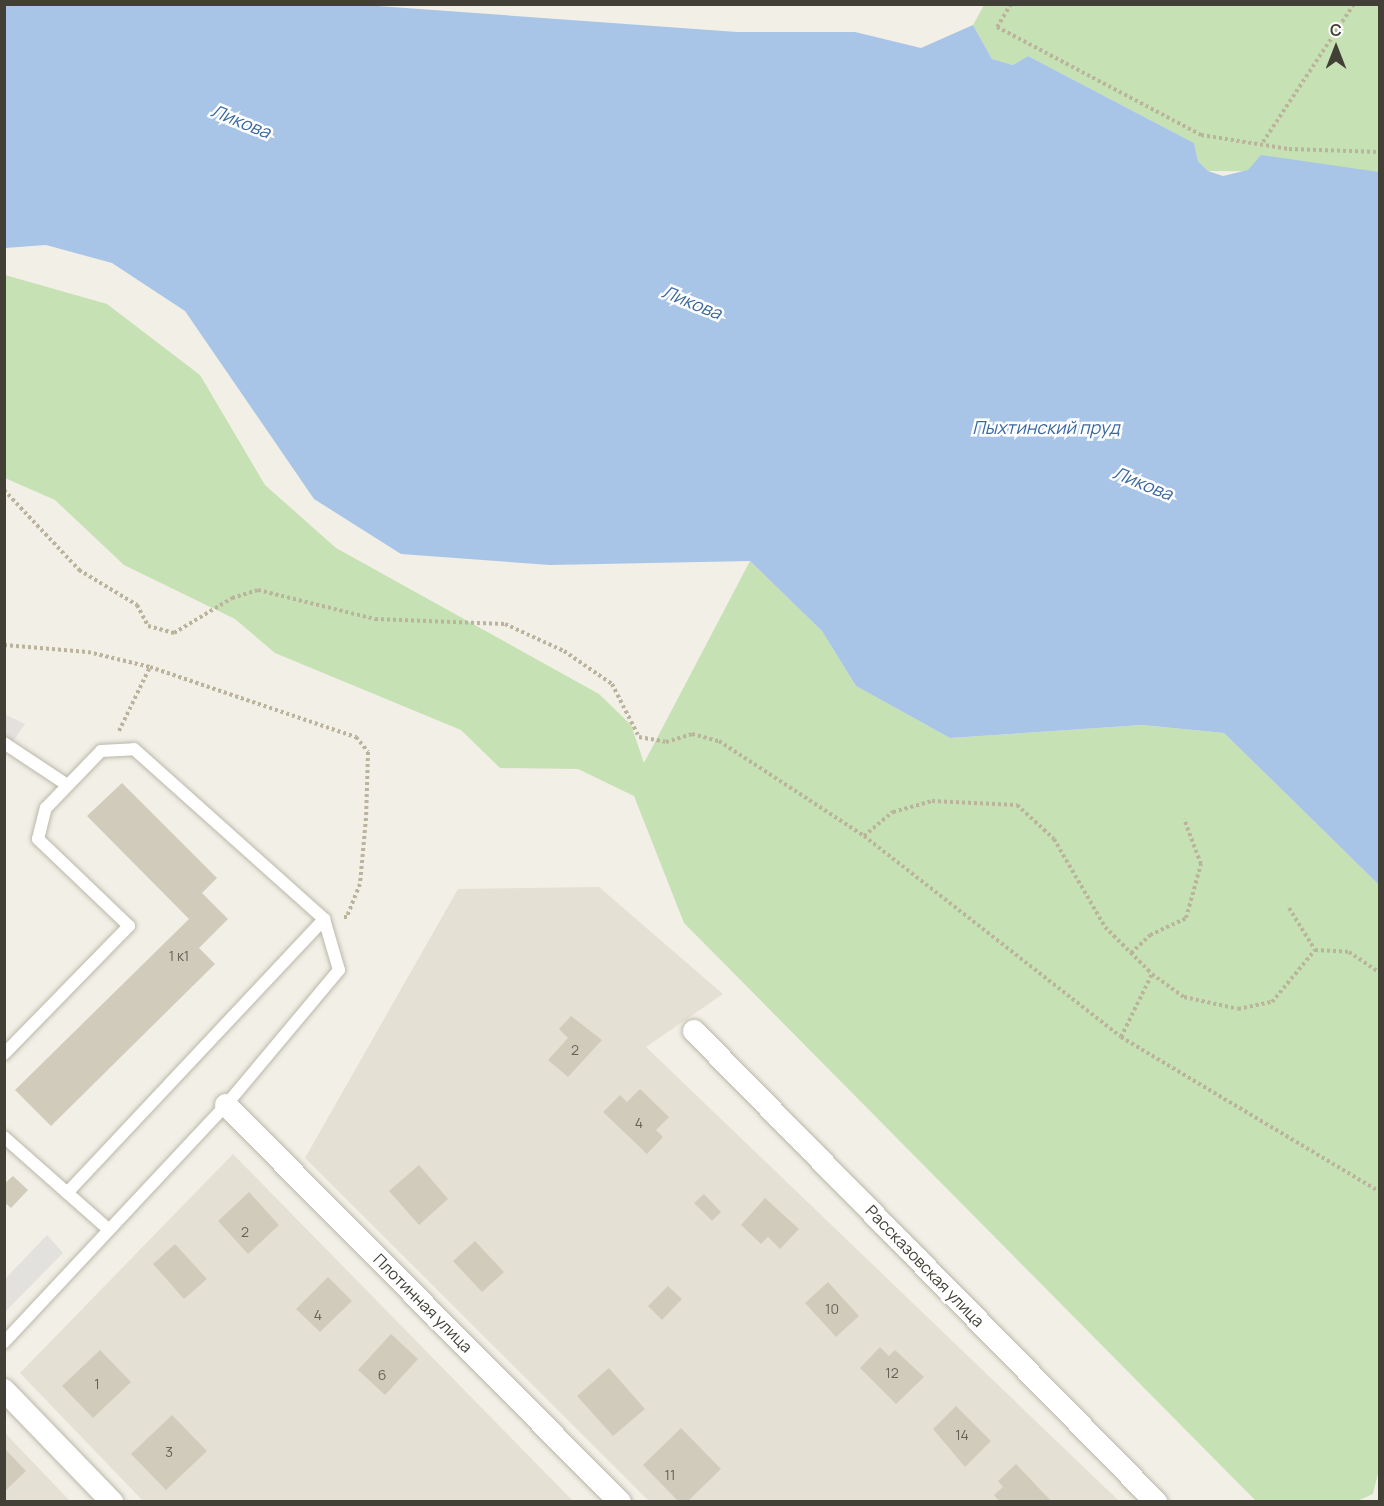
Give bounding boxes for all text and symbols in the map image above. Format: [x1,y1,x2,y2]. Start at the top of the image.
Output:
north arrow [1306,18,1366,78]
text: С [1330,19,1342,41]
water label: Ликова [208,99,274,143]
water label: Ликова [659,280,725,324]
water label: Пыхтинский пруд [972,416,1120,438]
water label: Ликова [1110,461,1176,505]
house number: 1 к1 [169,948,189,964]
house number: 2 [571,1042,579,1058]
house number: 4 [635,1115,643,1131]
street label: Рассказовская улица [862,1201,988,1331]
house number: 2 [241,1224,249,1240]
street label: Плотинная улица [370,1250,476,1356]
house number: 10 [825,1301,839,1317]
house number: 4 [314,1307,322,1323]
house number: 12 [885,1365,899,1381]
house number: 6 [378,1367,386,1383]
house number: 1 [94,1376,100,1392]
house number: 14 [955,1427,969,1443]
house number: 3 [165,1444,173,1460]
house number: 11 [665,1467,675,1483]

